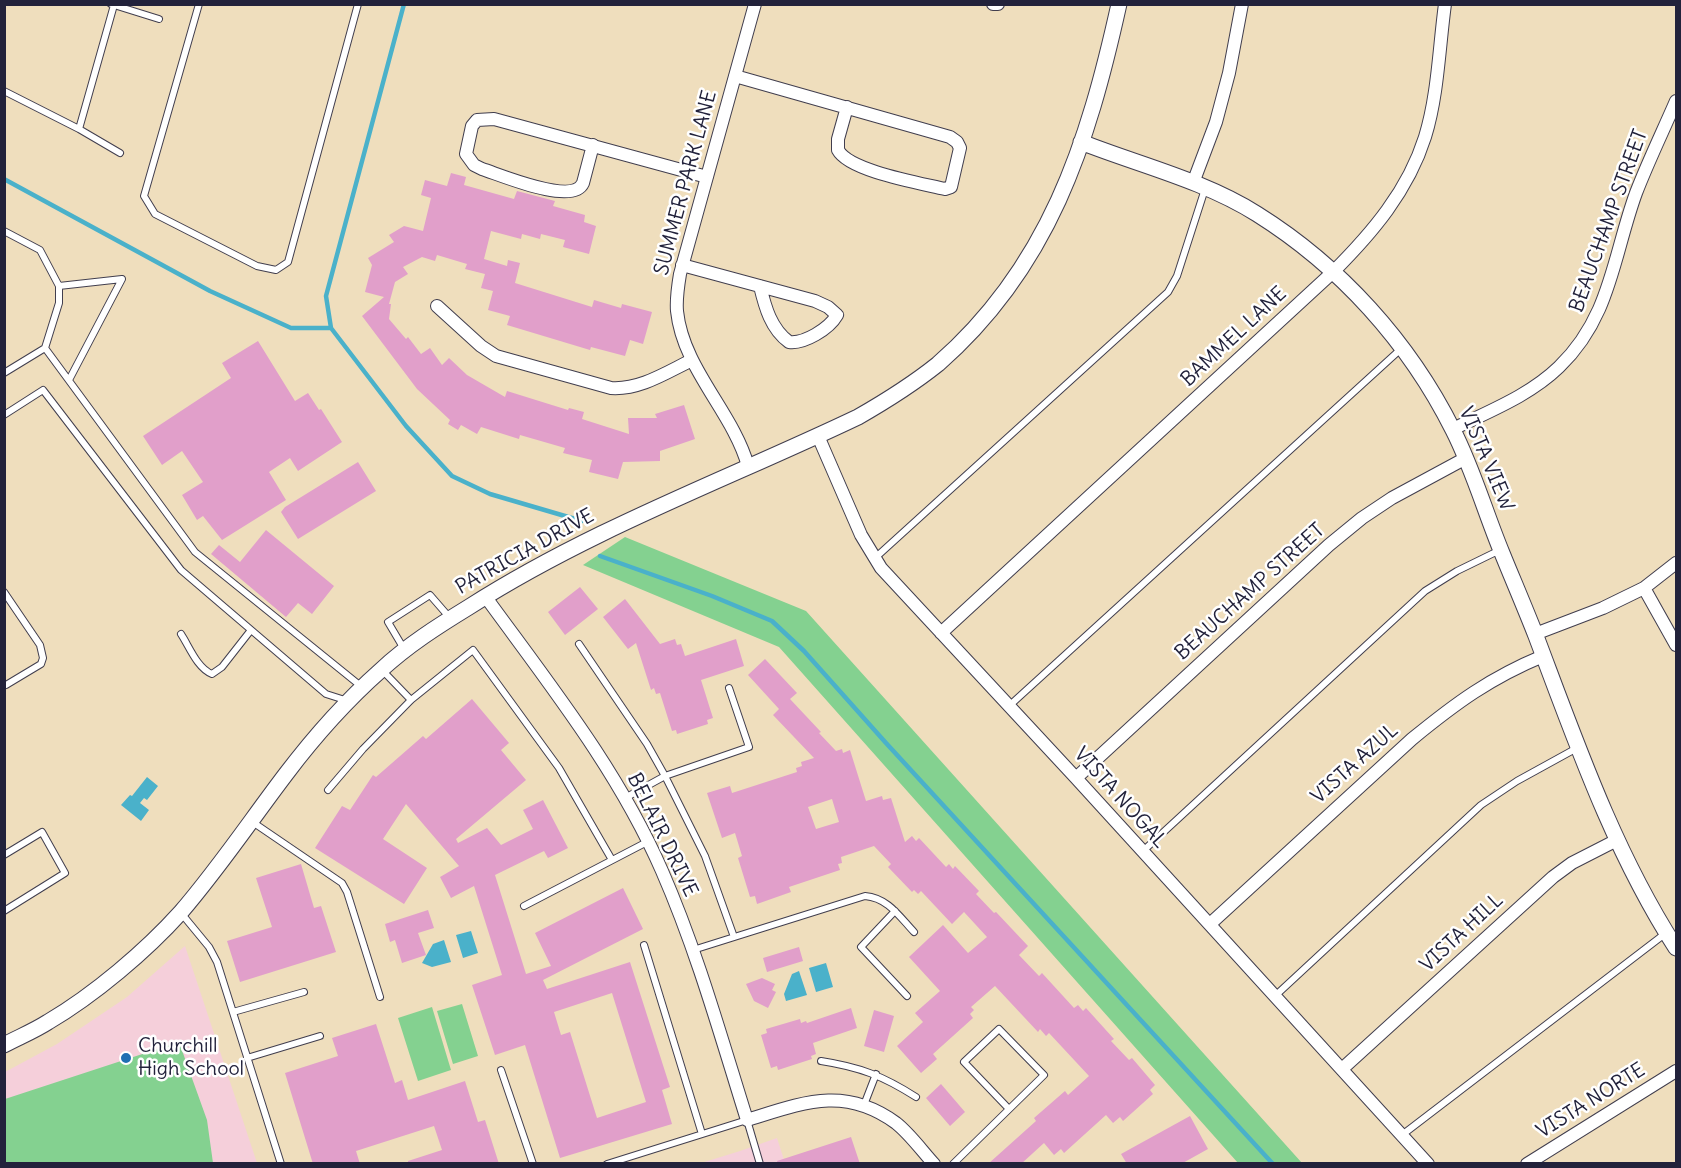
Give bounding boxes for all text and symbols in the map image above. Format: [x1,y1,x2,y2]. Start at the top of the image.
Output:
street label: SUMMER PARK LANE [650,88,722,278]
street label: BEAUCHAMP STREET [1565,126,1653,316]
street label: BAMMEL LANE [1176,282,1292,392]
street label: VISTA VIEW [1453,403,1519,515]
street label: PATRICIA DRIVE [452,504,598,600]
street label: BEAUCHAMP STREET [1170,519,1330,665]
street label: VISTA AZUL [1307,719,1403,809]
street label: VISTA NOGAL [1069,743,1171,853]
street label: BELAIR DRIVE [622,769,702,901]
street label: VISTA HILL [1416,889,1508,977]
place label: Churchill High School [138,1034,244,1081]
marker: Churchill High School [119,1051,133,1065]
street label: VISTA NORTE [1532,1058,1650,1144]

